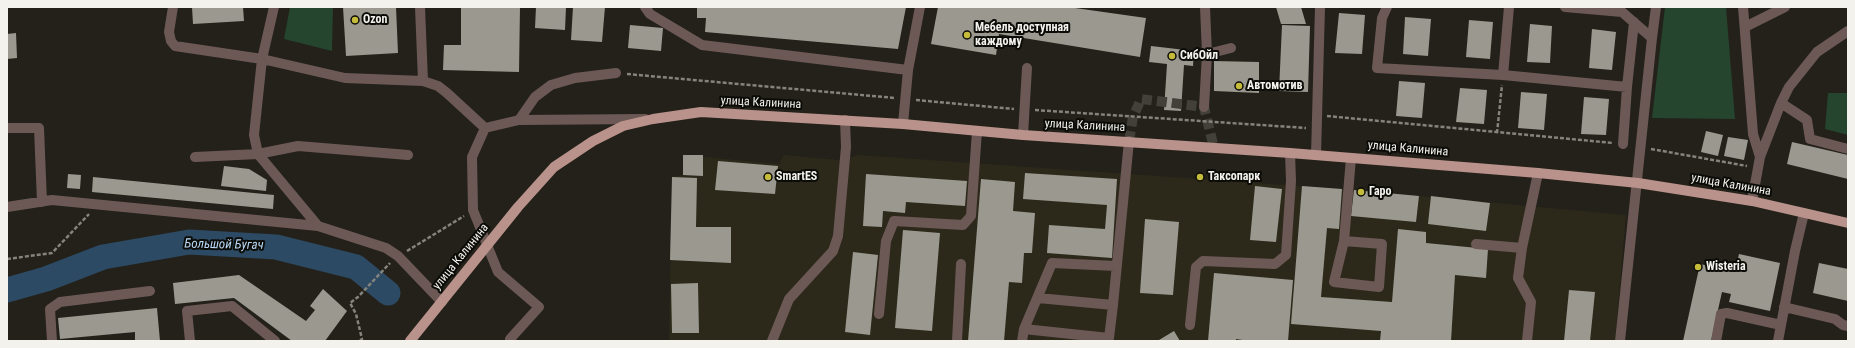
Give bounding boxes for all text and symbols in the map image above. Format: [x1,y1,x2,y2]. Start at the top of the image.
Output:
place label: Ozon [363,13,387,27]
marker: Ozon [350,15,360,25]
place label: Мебель доступная каждому [975,21,1069,49]
marker: Мебель доступная каждому [962,30,972,40]
place label: СибОйл [1180,49,1218,63]
marker: СибОйл [1167,51,1177,61]
place label: Автомотив [1247,79,1302,93]
marker: Автомотив [1234,81,1244,91]
street label: улица Калинина [720,94,802,112]
street label: улица Калинина [1044,117,1126,135]
street label: улица Калинина [1367,138,1449,160]
place label: SmartES [776,170,817,184]
place label: Таксопарк [1208,170,1260,184]
street label: улица Калинина [1690,171,1772,199]
marker: SmartES [763,172,773,182]
marker: Таксопарк [1195,172,1205,182]
place label: Гаро [1369,185,1391,199]
marker: Гаро [1356,187,1366,197]
street label: улица Калинина [430,221,492,293]
water label: Большой Бугач [184,237,264,253]
place label: Wisteria [1706,260,1746,274]
marker: Wisteria [1693,262,1703,272]

